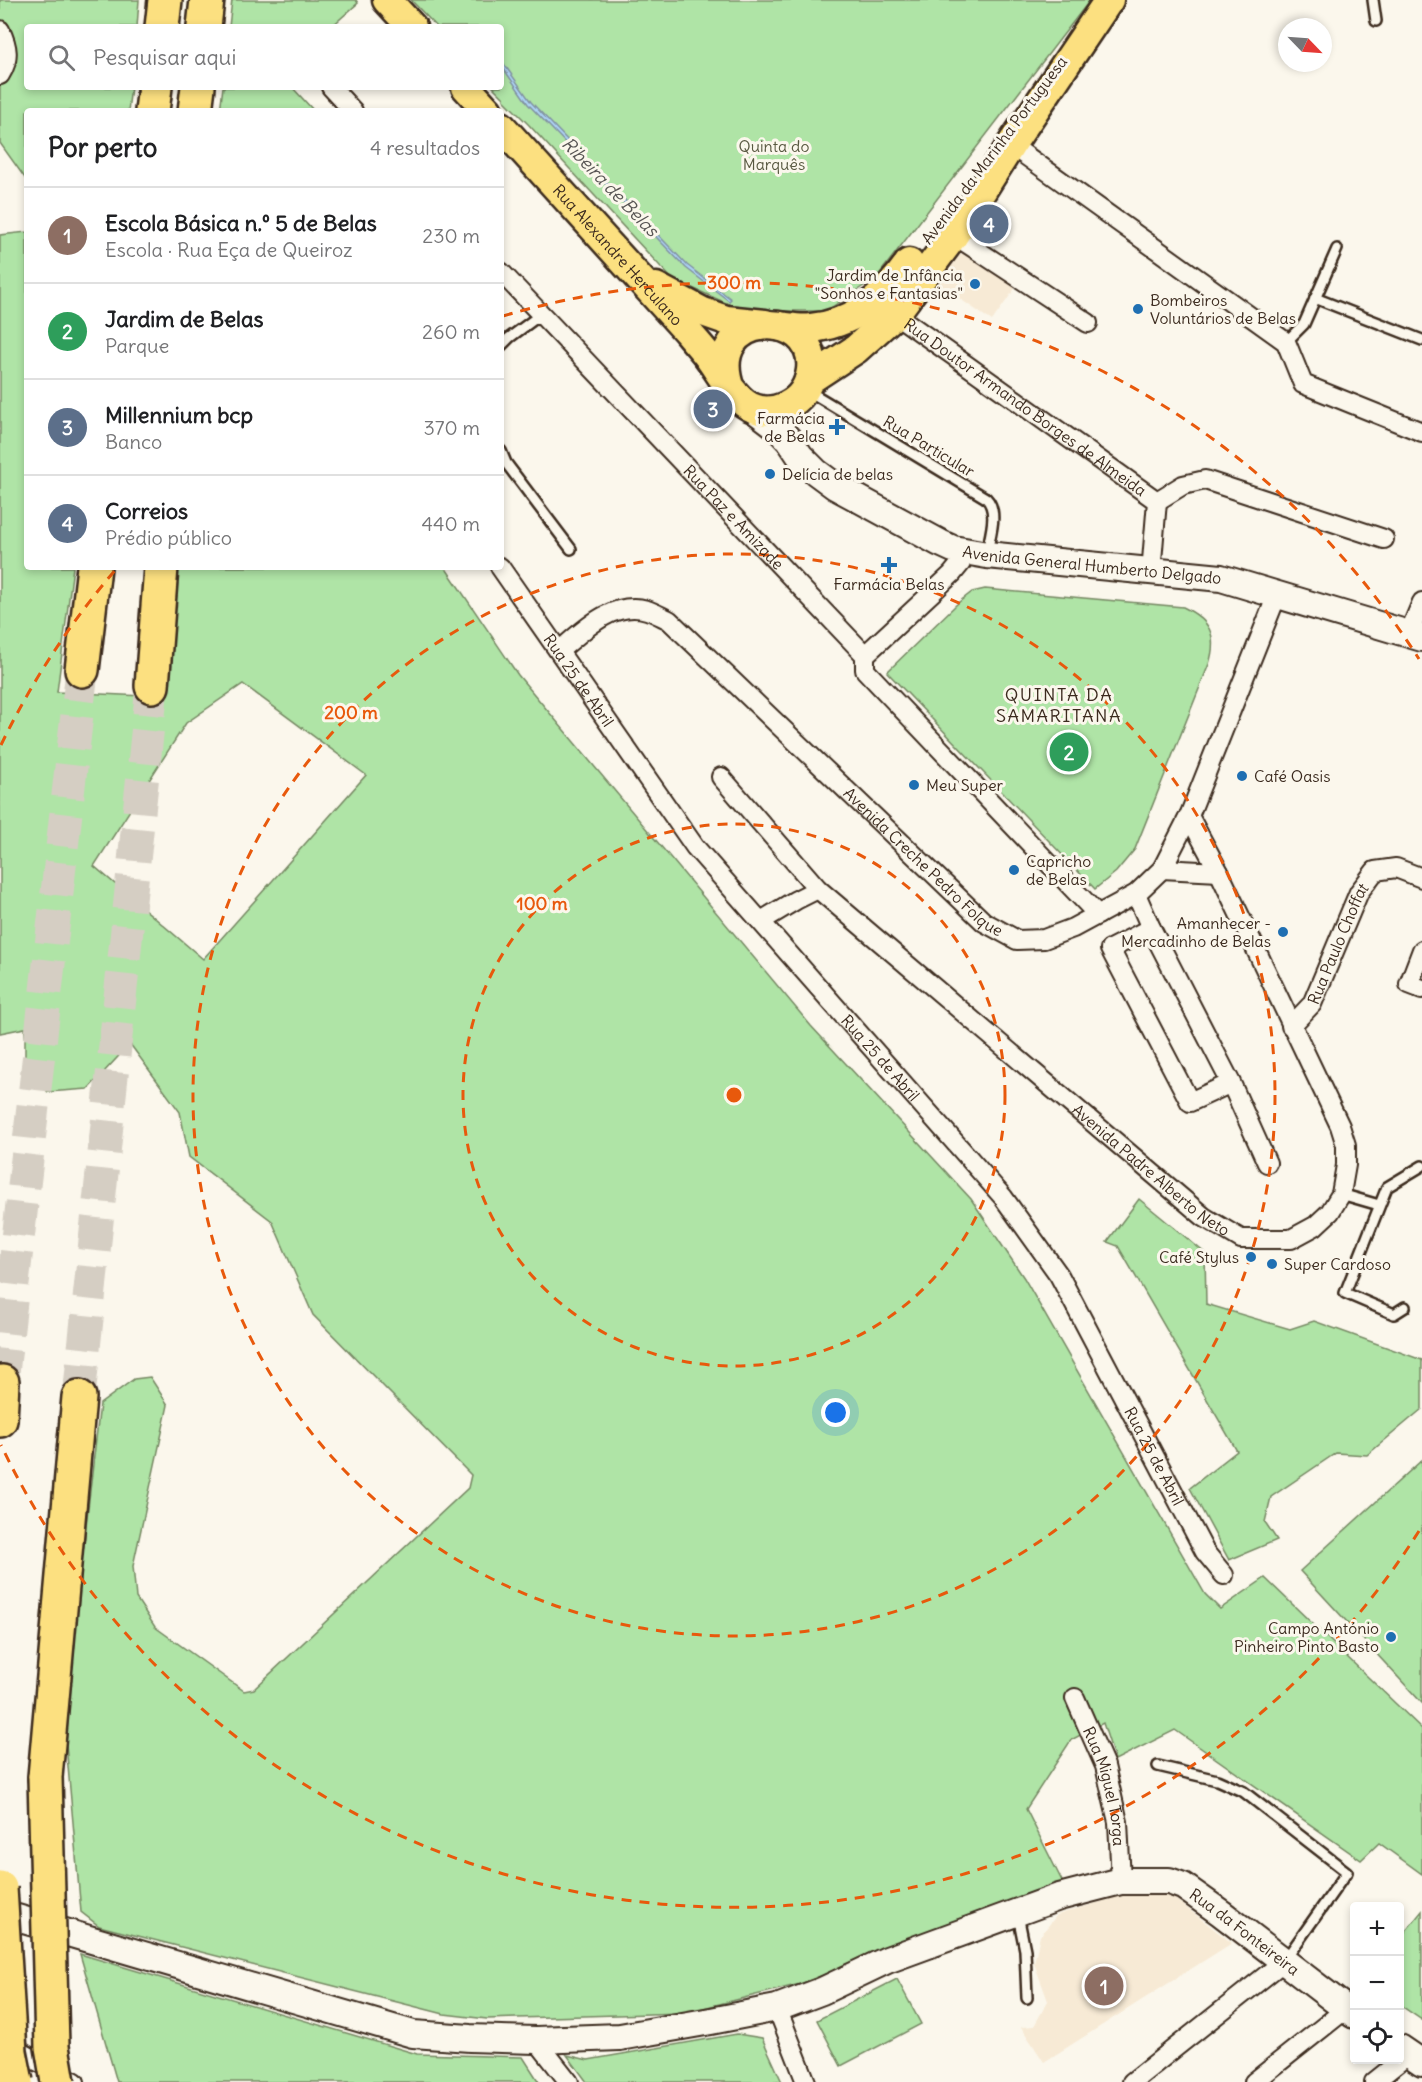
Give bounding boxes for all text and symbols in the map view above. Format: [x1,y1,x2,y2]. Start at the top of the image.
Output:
north arrow [1278,18,1332,72]
search box [24,24,504,90]
icon: search [45,41,78,74]
text: Pesquisar aqui [93,43,236,71]
street label: Avenida da Marinha Portuguesa [917,52,1071,248]
text: Por perto [48,131,157,164]
water label: Ribeira de Belas [557,132,665,242]
text: 4 resultados [370,135,480,160]
park label: Quinta do Marquês [739,136,809,174]
street label: Rua Alexandre Herculano [549,180,687,330]
pin: 4 [970,202,1008,246]
text: Escola Básica n.º 5 de Belas [105,209,377,237]
text: 1 [64,223,71,248]
text: 230 m [422,223,480,248]
text: Escola · Rua Eça de Queiroz [105,237,353,262]
place label: Jardim de Infância "Sonhos e Fantasias" [815,265,963,303]
text: 300 m [707,271,761,294]
marker: Jardim de Infância "Sonhos e Fantasias" [968,277,982,291]
place label: Bombeiros Voluntários de Belas [1150,290,1296,328]
marker: Bombeiros Voluntários de Belas [1131,302,1145,316]
text: Jardim de Belas [105,305,264,333]
street label: Rua Doutor Armando Borges de Almeida [900,314,1150,500]
text: 2 [62,319,73,344]
text: 260 m [422,319,480,344]
text: Parque [105,333,169,358]
pin: 3 [694,386,732,432]
text: Millennium bcp [105,401,253,429]
place label: Farmácia de Belas [757,408,825,446]
street label: Rua Particular [880,411,979,481]
text: 3 [62,415,73,440]
text: 370 m [423,415,480,440]
marker: Farmácia de Belas [830,420,844,434]
text: Banco [105,429,162,454]
street label: Rua Paz e Amizade [679,460,788,574]
place label: Delícia de belas [782,464,893,484]
marker: Delícia de belas [763,467,777,481]
text: Correios [105,497,188,525]
text: 4 [62,511,73,536]
text: 440 m [421,511,480,536]
text: Prédio público [105,525,232,550]
street label: Avenida General Humberto Delgado [961,541,1222,588]
marker: Farmácia Belas [882,558,896,572]
place label: Farmácia Belas [834,574,944,594]
street label: Rua 25 de Abril [540,630,618,731]
district label: QUINTA DA SAMARITANA [996,683,1122,727]
text: 200 m [324,701,378,724]
pin: 2 [1050,730,1088,774]
place label: Café Oasis [1254,766,1330,786]
marker: Café Oasis [1235,769,1249,783]
place label: Meu Super [926,775,1004,795]
marker: Meu Super [907,778,921,792]
street label: Avenida Creche Pedro Folque [840,783,1007,940]
place label: Capricho de Belas [1026,851,1091,889]
marker: Capricho de Belas [1007,863,1021,877]
street label: Rua Paulo Choffat [1303,878,1373,1007]
text: 100 m [517,892,568,915]
place label: Amanhecer - Mercadinho de Belas [1121,913,1271,951]
marker: Amanhecer - Mercadinho de Belas [1276,925,1290,939]
street label: Rua 25 de Abril [837,1010,924,1105]
centre of rings [724,1085,744,1105]
street label: Avenida Padre Alberto Neto [1068,1099,1233,1240]
place label: Café Stylus [1159,1247,1239,1267]
marker: Café Stylus [1244,1250,1258,1264]
place label: Super Cardoso [1284,1254,1391,1274]
marker: Super Cardoso [1265,1257,1279,1271]
your location [821,1398,850,1427]
street label: Rua 25 de Abril [1120,1403,1189,1509]
place label: Campo António Pinheiro Pinto Basto [1234,1618,1379,1656]
marker: Campo António Pinheiro Pinto Basto [1384,1630,1398,1644]
street label: Rua Miguel Torga [1079,1723,1129,1847]
street label: Rua da Fonteireira [1186,1884,1303,1979]
map controls [1350,1902,1404,2064]
button: + [1350,1902,1404,1956]
button: − [1350,1956,1404,2010]
pin: 1 [1084,1964,1124,2008]
button: locate [1350,2010,1404,2064]

